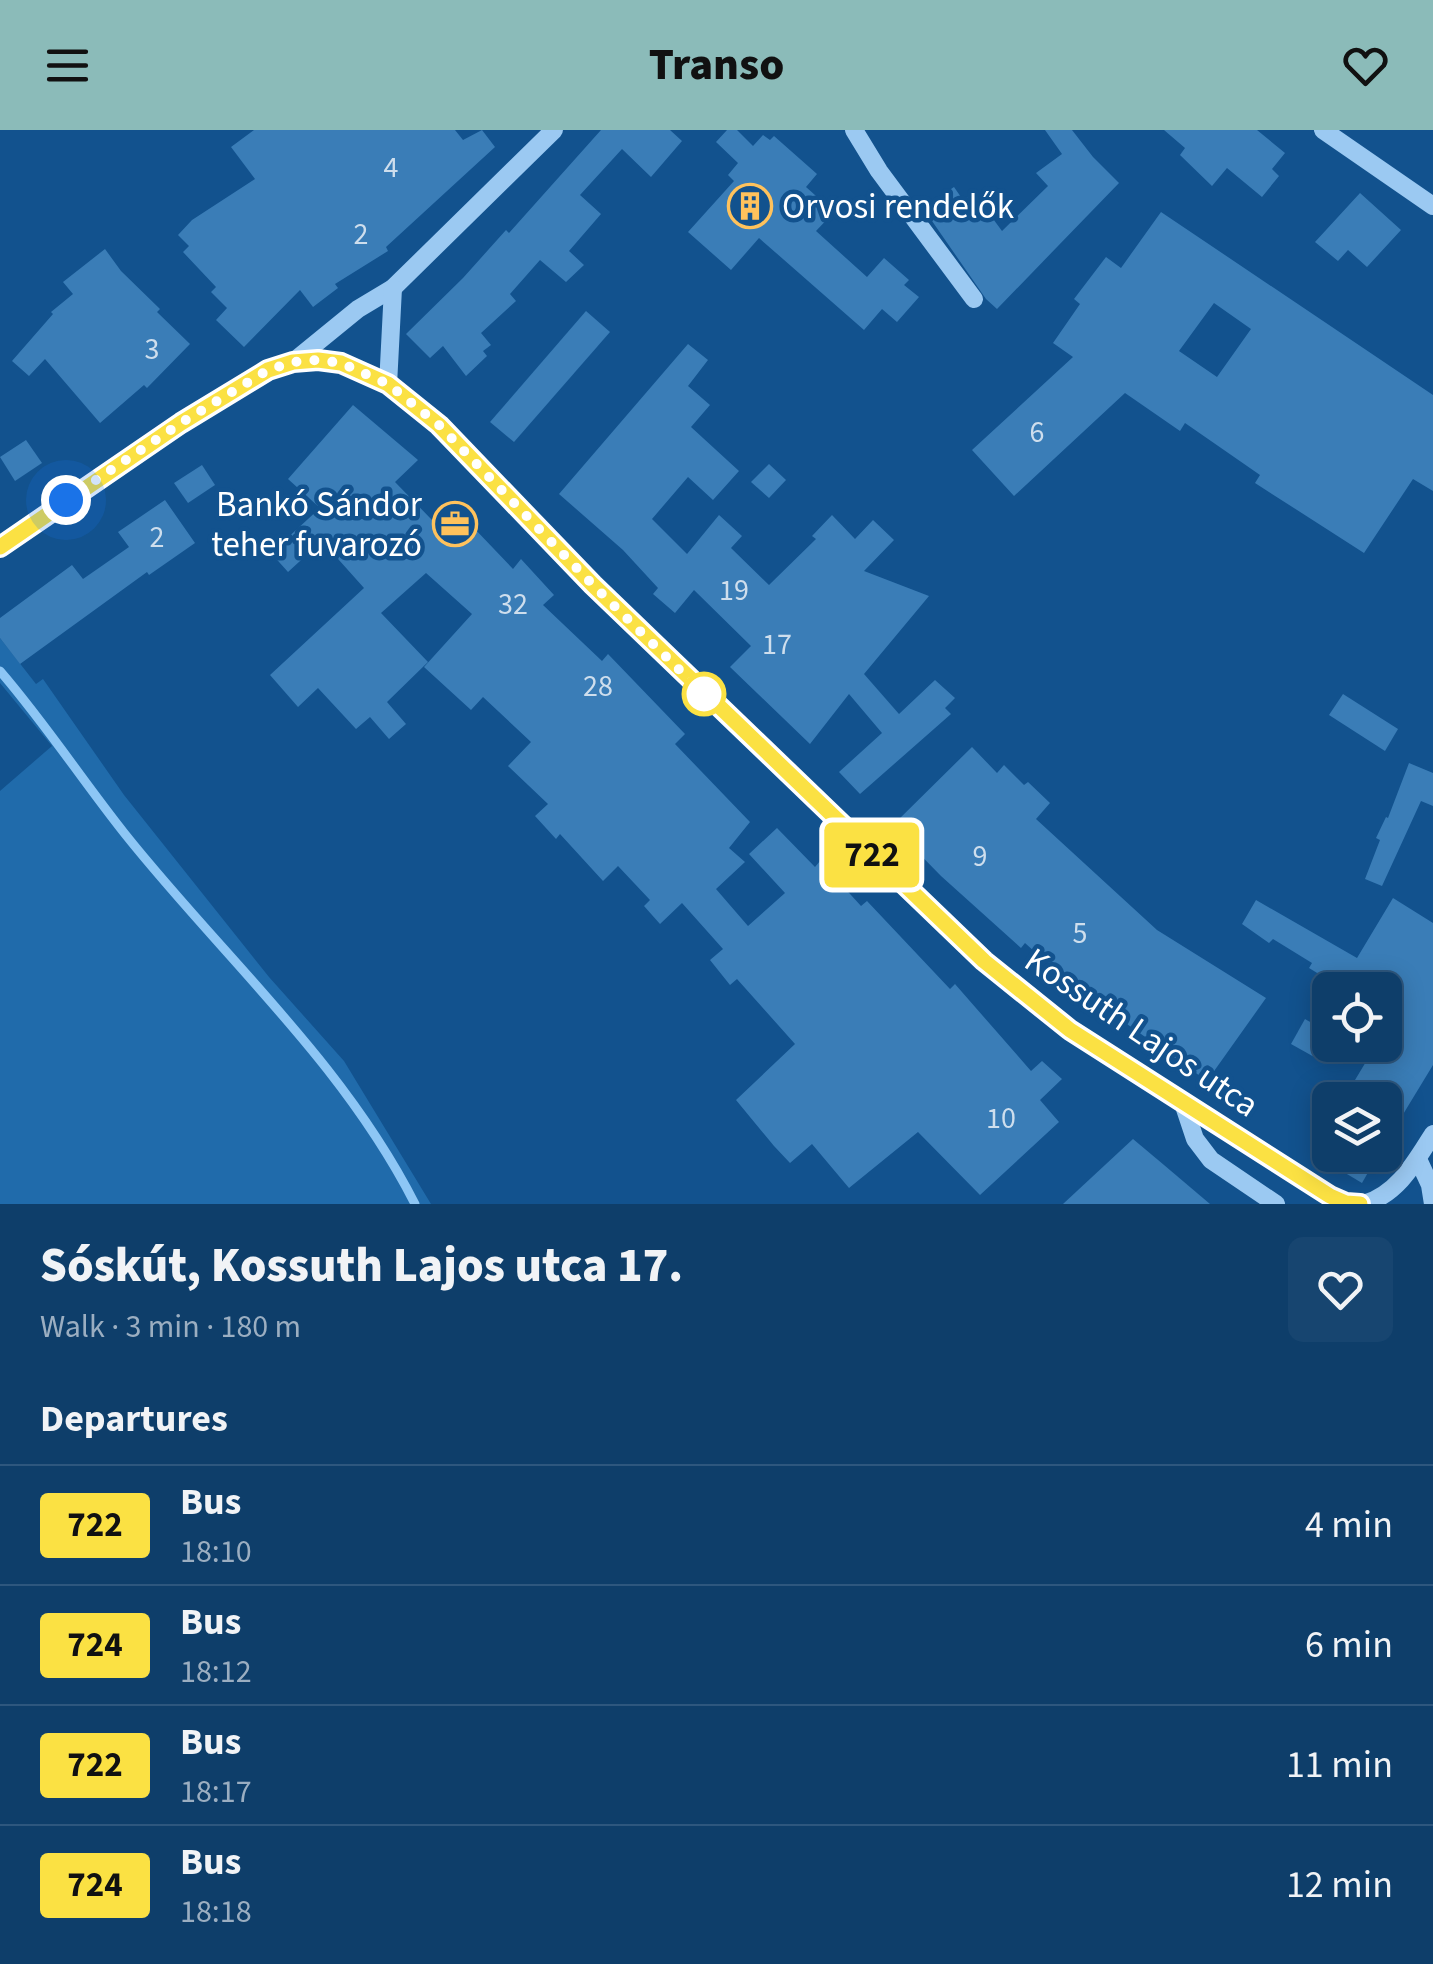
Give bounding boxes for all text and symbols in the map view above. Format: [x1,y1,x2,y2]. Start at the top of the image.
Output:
text: Transo [649,33,784,97]
icon: menu [40,38,95,93]
icon: heart [1338,38,1393,93]
house number: 4 [384,146,399,189]
place label: Orvosi rendelők [782,182,1015,232]
building icon: Orvosi rendelők [727,183,773,229]
house number: 2 [354,213,368,256]
house number: 3 [145,328,159,371]
house number: 6 [1030,411,1044,454]
your location [41,475,91,525]
place label: Bankó Sándor teher fuvarozó [211,480,423,570]
office icon: Bankó Sándor teher fuvarozó [432,501,478,547]
house number: 2 [150,516,164,559]
house number: 19 [719,569,749,612]
house number: 32 [498,583,528,626]
house number: 17 [762,623,792,666]
house number: 28 [583,665,613,708]
unlabelled marker [683,673,725,715]
line badge: 722 [814,822,930,888]
text: 722 [844,830,900,880]
house number: 9 [973,835,987,878]
house number: 5 [1073,912,1087,955]
street label: Kossuth Lajos utca [1014,936,1268,1130]
map controls [1312,972,1402,1172]
button: locate [1312,972,1402,1062]
button: layers [1312,1082,1402,1172]
house number: 10 [986,1097,1016,1140]
text: Sóskút, Kossuth Lajos utca 17. [40,1232,683,1300]
button: heart [1288,1237,1393,1342]
text: Walk · 3 min · 180 m [40,1304,301,1350]
text: Departures [40,1392,228,1446]
text: Bus [180,1475,241,1529]
text: 4 min [1305,1498,1393,1552]
text: 722 [67,1500,123,1550]
text: 18:10 [180,1529,252,1575]
text: Bus [180,1595,241,1649]
text: 6 min [1305,1618,1393,1672]
text: 724 [67,1620,123,1670]
text: 18:12 [180,1649,252,1695]
text: Bus [180,1715,241,1769]
text: 11 min [1286,1738,1393,1792]
text: 722 [67,1740,123,1790]
text: 18:17 [180,1769,252,1815]
text: Bus [180,1835,241,1889]
text: 12 min [1286,1858,1393,1912]
text: 724 [67,1860,123,1910]
text: 18:18 [180,1889,252,1935]

